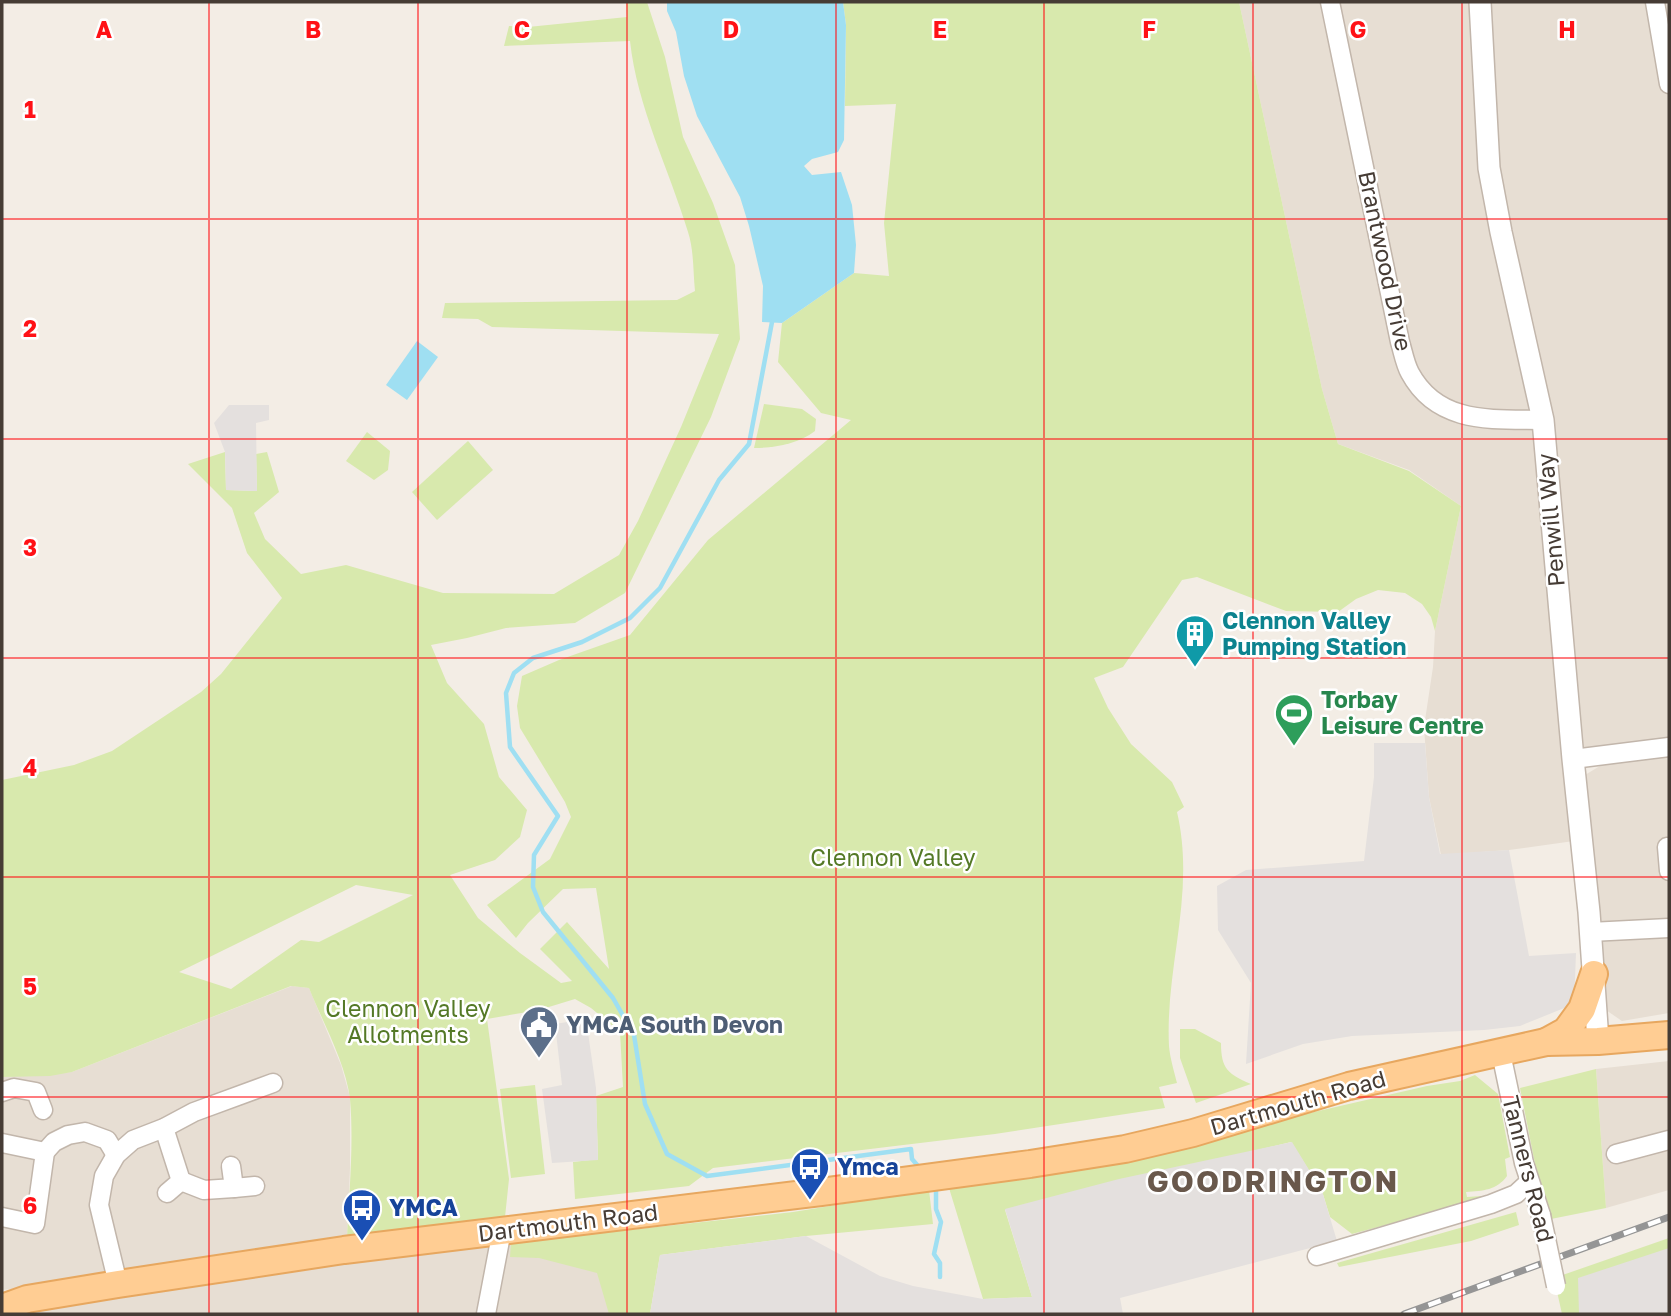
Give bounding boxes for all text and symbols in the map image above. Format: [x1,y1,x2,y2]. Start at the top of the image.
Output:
text: A [96,15,113,43]
text: B [305,15,321,43]
text: C [514,15,530,43]
text: D [723,15,739,43]
text: E [933,15,947,43]
text: F [1142,15,1156,43]
text: G [1350,15,1366,43]
text: H [1558,15,1576,43]
text: 1 [24,95,36,123]
street label: Brantwood Drive [1353,168,1419,353]
text: 2 [23,314,37,342]
street label: Penwill Way [1530,452,1570,588]
text: 3 [23,533,37,561]
place label: Clennon Valley Pumping Station [1222,606,1406,660]
building icon: Clennon Valley Pumping Station [1174,613,1216,668]
place label: Torbay Leisure Centre [1321,685,1484,739]
sports icon: Torbay Leisure Centre [1273,692,1315,747]
text: 4 [23,753,37,781]
park label: Clennon Valley [810,843,976,871]
text: 5 [23,972,37,1000]
park label: Clennon Valley Allotments [325,994,491,1048]
public building icon: YMCA South Devon [518,1004,560,1059]
place label: YMCA South Devon [566,1010,783,1038]
street label: Dartmouth Road [1207,1064,1389,1140]
street label: Tanners Road [1497,1093,1561,1245]
bus stop icon: Ymca [789,1146,831,1201]
place label: Ymca [837,1152,899,1180]
district label: GOODRINGTON [1147,1163,1399,1199]
bus stop icon: YMCA [341,1187,383,1242]
text: 6 [23,1191,37,1219]
place label: YMCA [389,1193,458,1221]
street label: Dartmouth Road [476,1197,660,1247]

